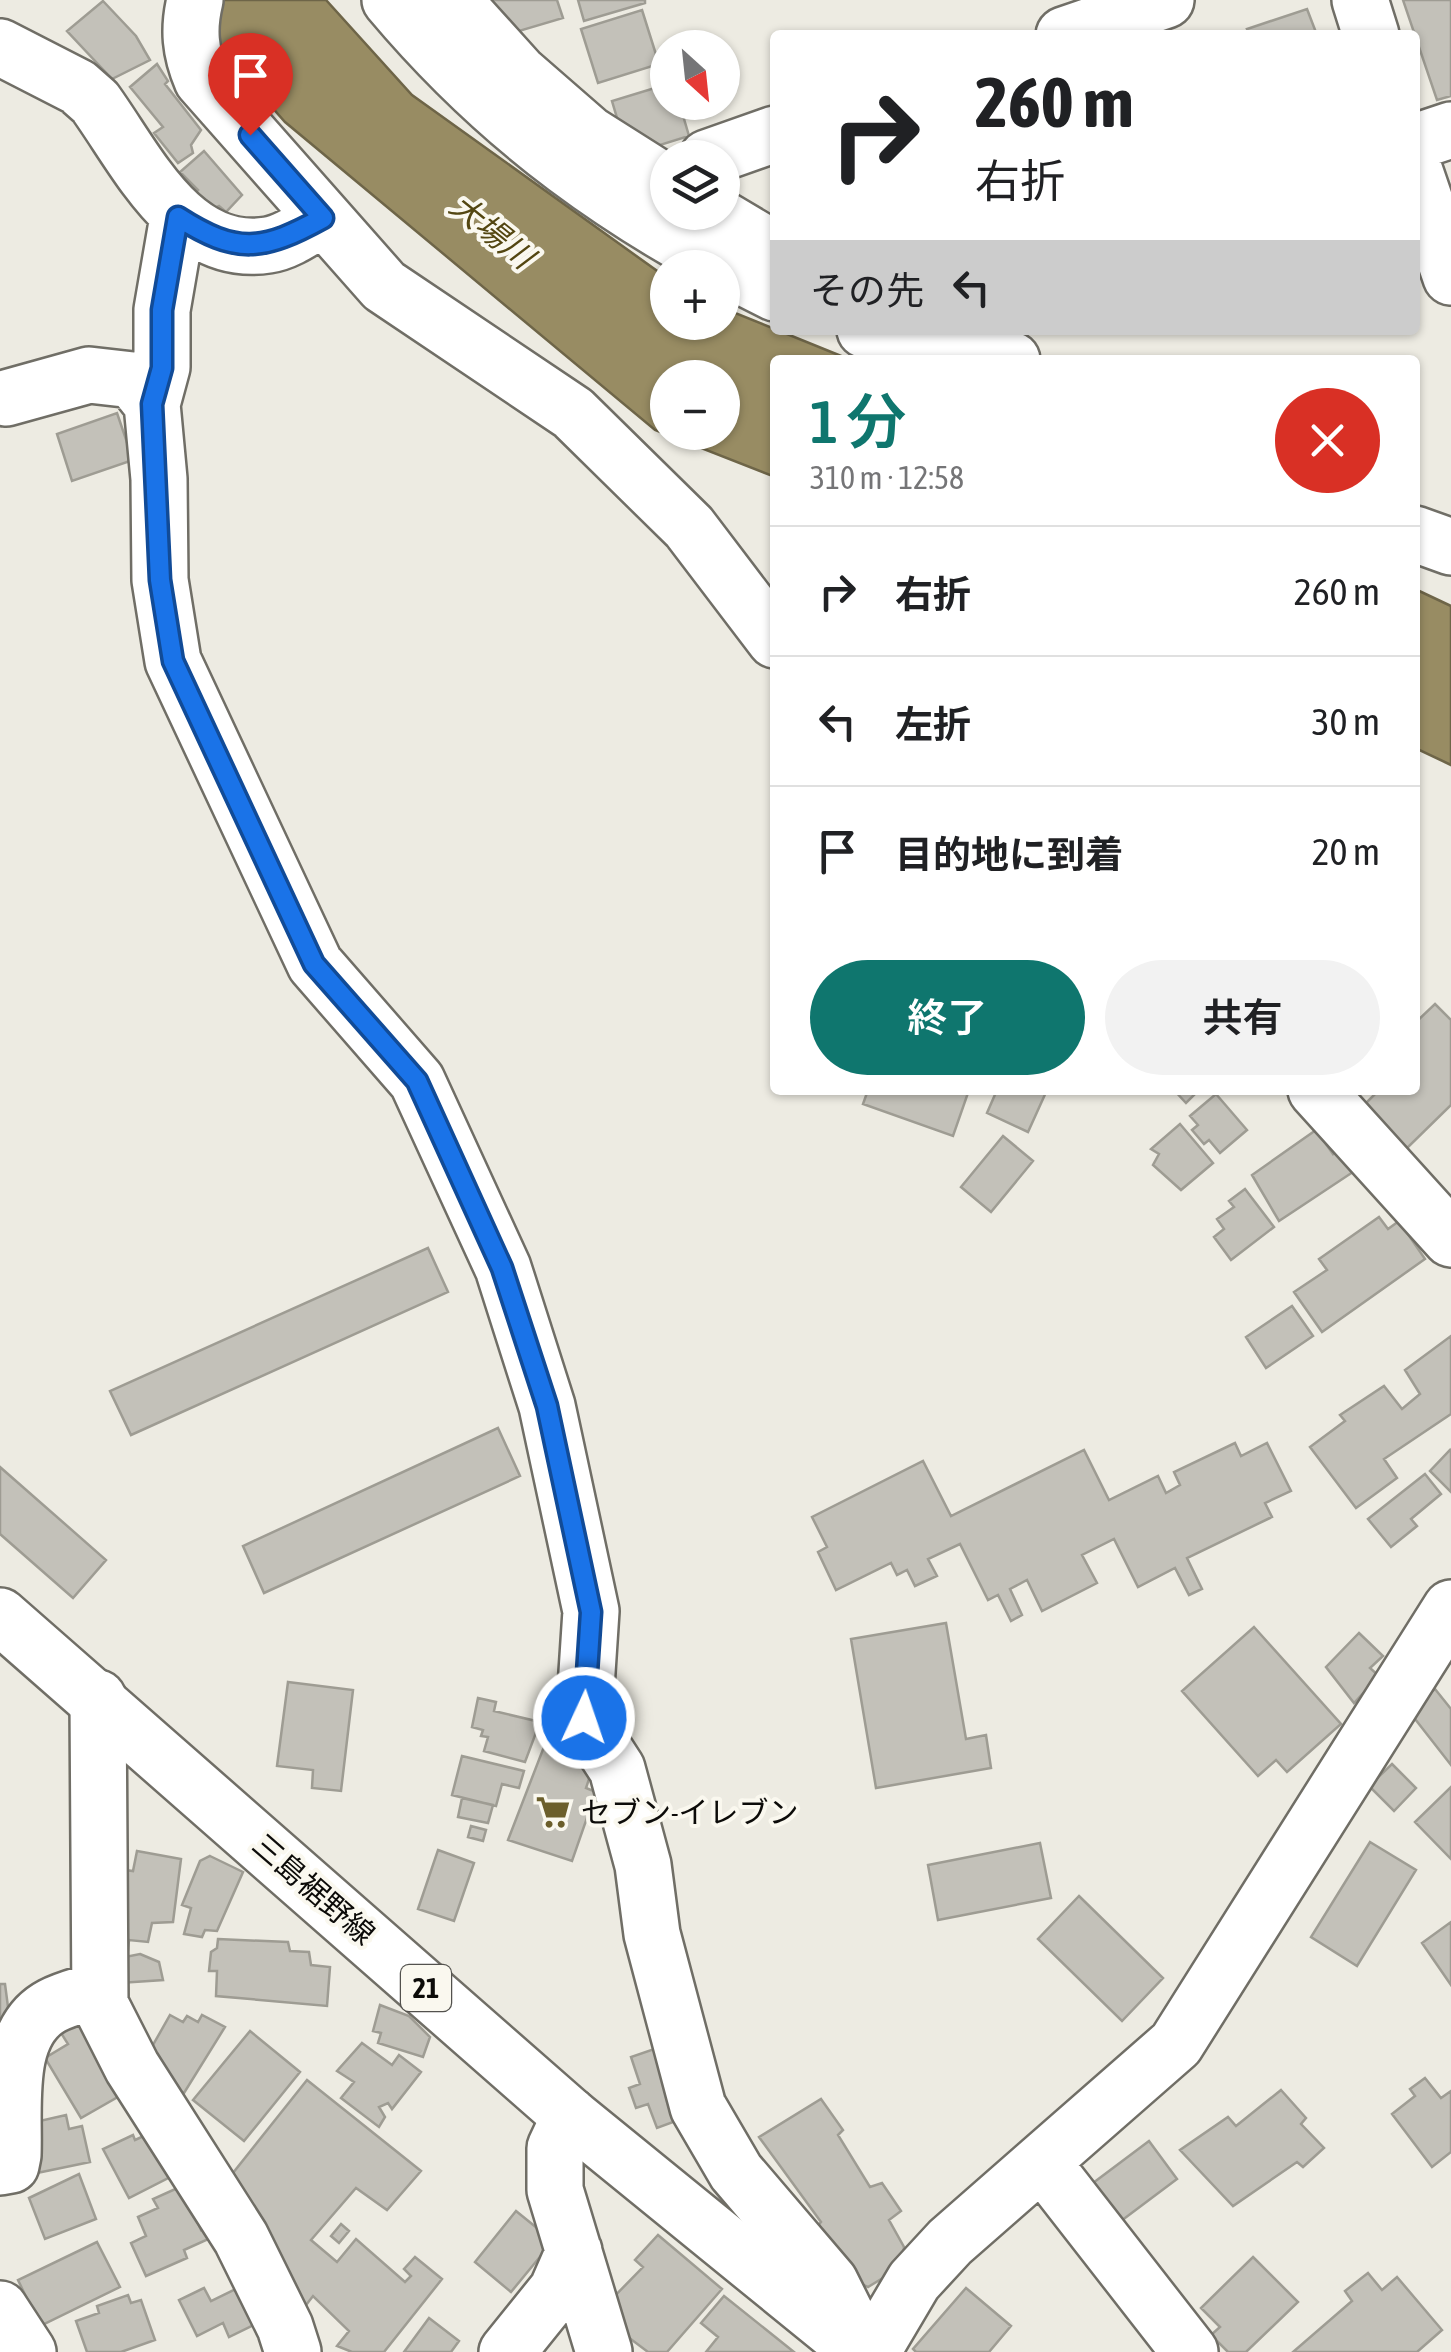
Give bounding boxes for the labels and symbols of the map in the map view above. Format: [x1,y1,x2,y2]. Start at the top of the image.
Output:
north arrow [650,30,740,120]
pin [208,33,293,136]
water label: 大場川 [443,186,543,277]
position arrow [532,1666,636,1770]
supermarket icon: セブン-イレブン [534,1793,572,1831]
place label: セブン-イレブン [581,1795,799,1829]
street label: 三島裾野線 [246,1827,382,1951]
road number: 21 [401,1965,451,2011]

